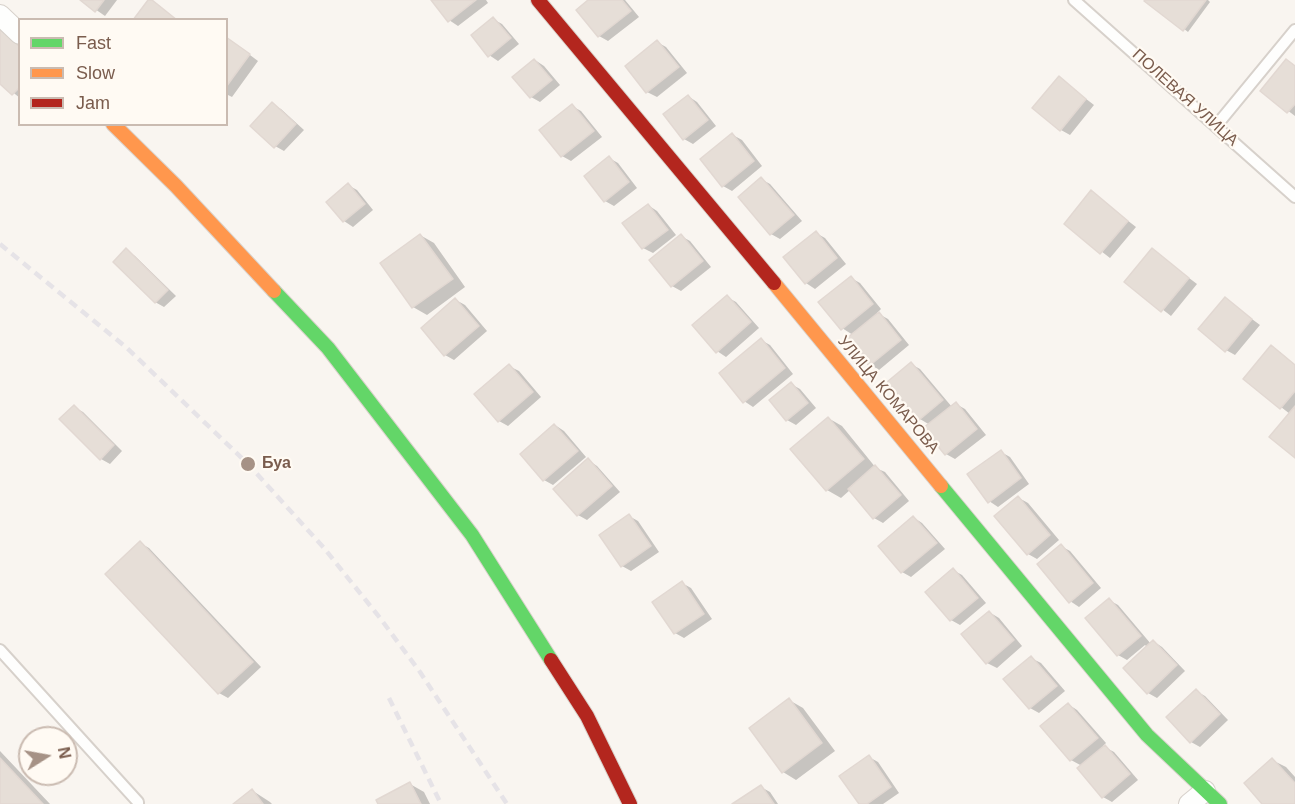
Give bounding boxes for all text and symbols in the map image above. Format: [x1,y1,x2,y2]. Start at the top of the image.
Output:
legend [18,18,228,126]
text: Fast [76,33,111,53]
street label: ПОЛЕВАЯ УЛИЦА [1128,45,1242,151]
text: Slow [76,63,115,83]
text: Jam [76,93,110,113]
street label: УЛИЦА КОМАРОВА [833,332,943,458]
place label: Буа [262,454,291,474]
marker: Буа [239,455,257,473]
north arrow [18,726,78,786]
text: N [55,746,74,760]

